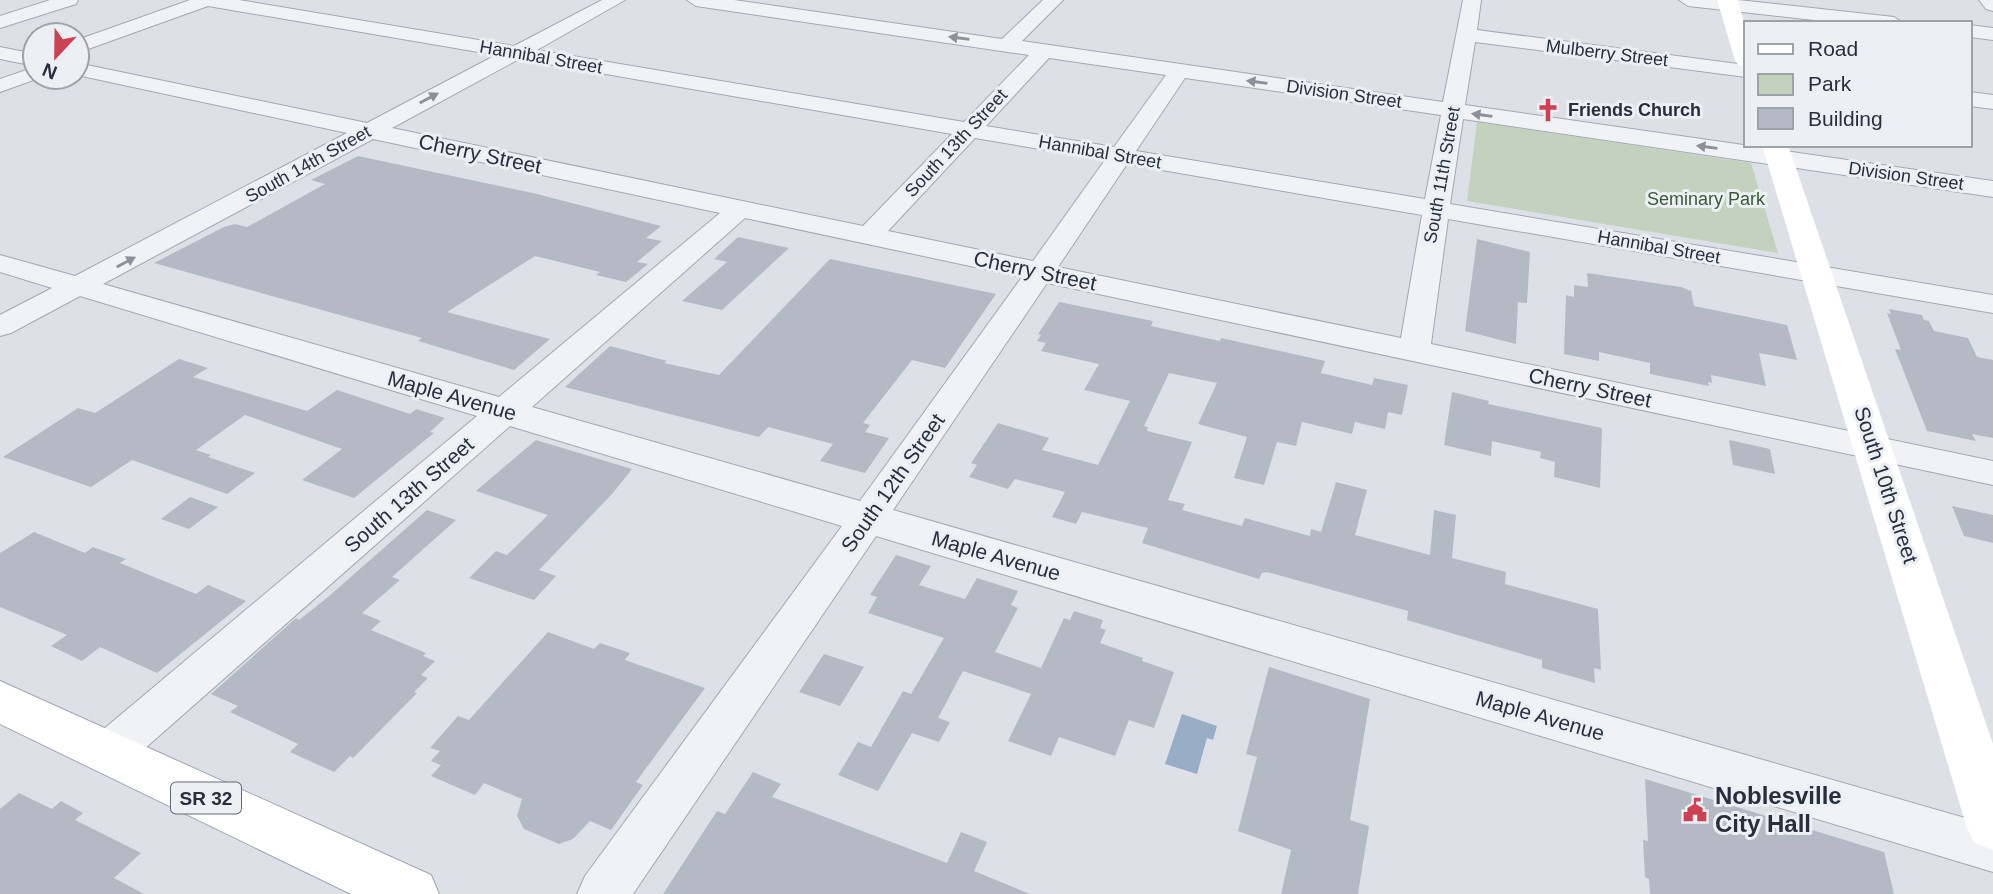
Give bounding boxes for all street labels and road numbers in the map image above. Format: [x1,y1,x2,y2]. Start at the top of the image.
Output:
street label: Hannibal Street [478,36,604,78]
street label: Mulberry Street [1545,36,1669,70]
street label: Division Street [1285,76,1403,112]
street label: South 13th Street [901,85,1011,201]
street label: South 11th Street [1420,105,1464,245]
street label: South 14th Street [242,121,374,207]
street label: Cherry Street [417,129,544,178]
street label: Hannibal Street [1037,131,1163,173]
street label: Division Street [1847,158,1965,194]
street label: Hannibal Street [1596,226,1722,268]
street label: Cherry Street [972,246,1099,295]
street label: Cherry Street [1527,363,1654,412]
street label: Maple Avenue [385,366,519,425]
street label: South 10th Street [1850,404,1923,566]
street label: South 12th Street [836,409,949,556]
street label: South 13th Street [339,432,478,557]
street label: Maple Avenue [929,526,1063,585]
street label: Maple Avenue [1473,686,1607,745]
road number: SR 32 [171,782,241,814]

